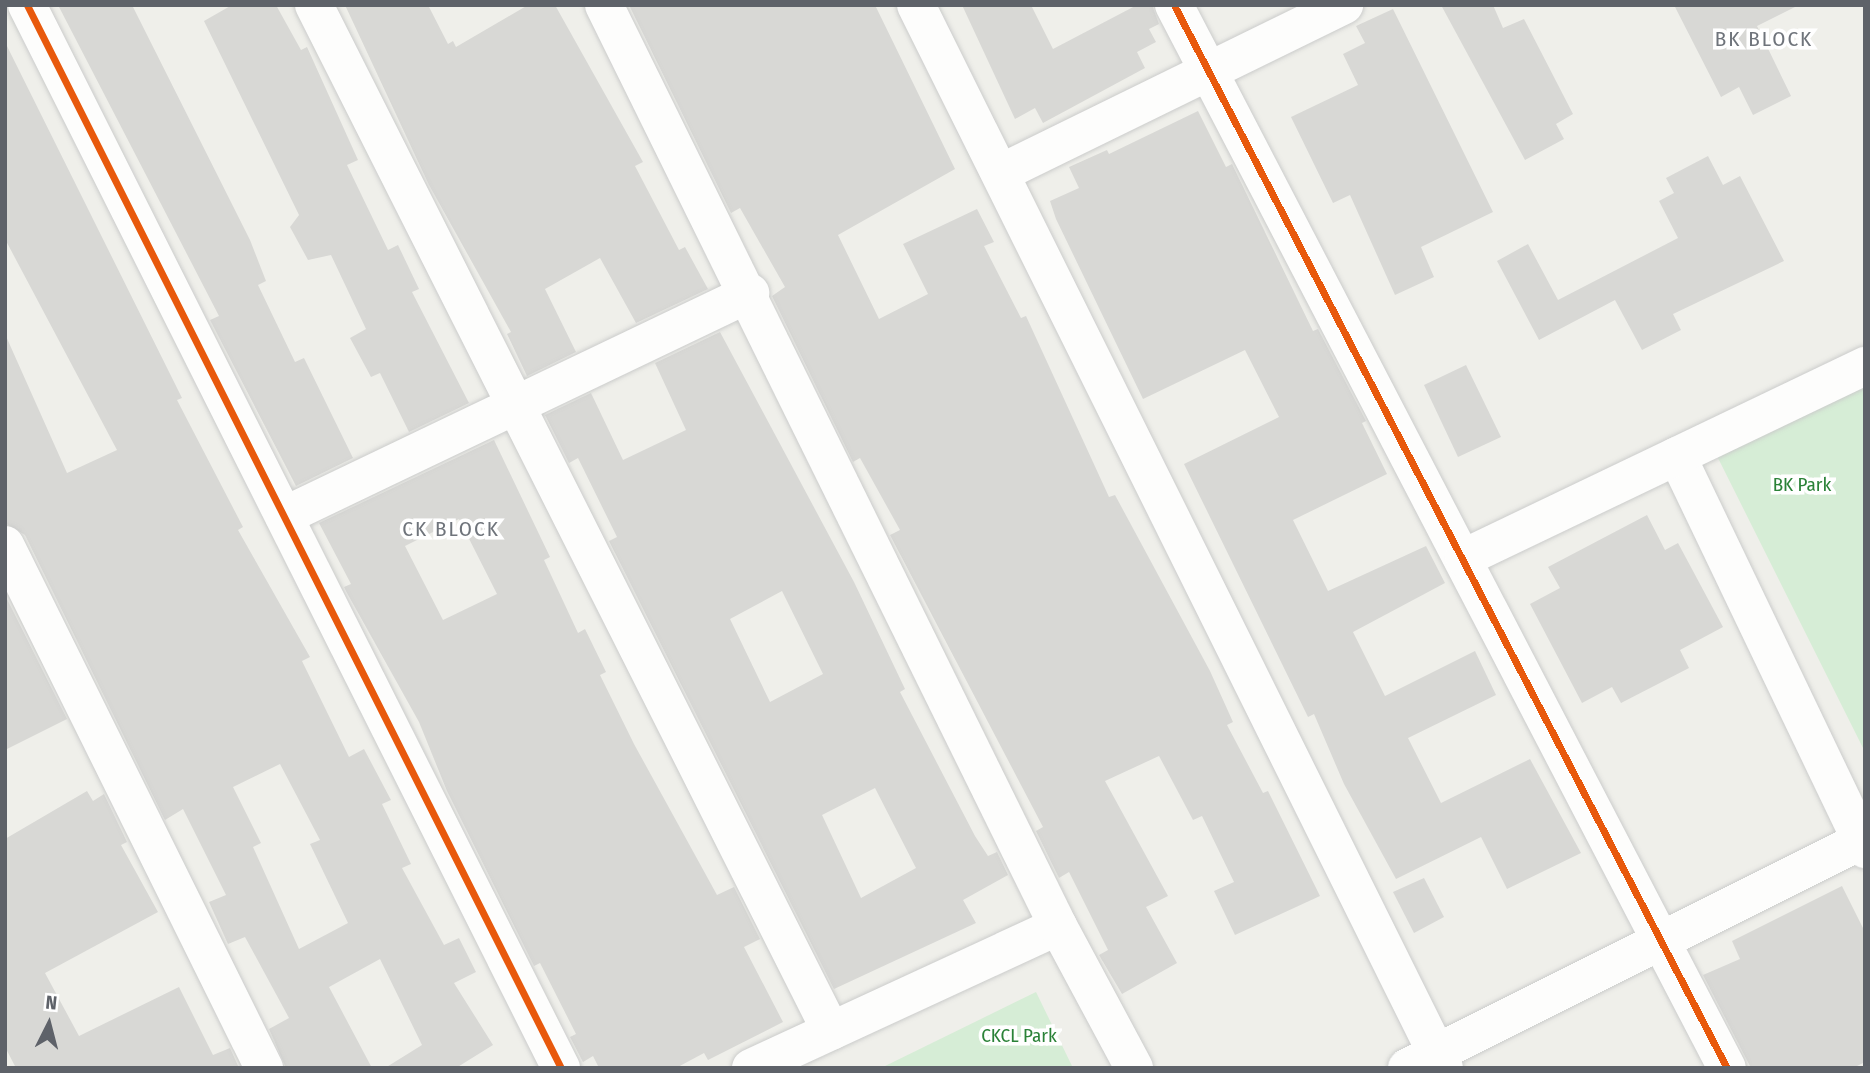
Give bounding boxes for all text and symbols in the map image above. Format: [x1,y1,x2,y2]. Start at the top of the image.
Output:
district label: BK BLOCK [1716,26,1812,52]
park label: BK Park [1773,474,1831,496]
district label: CK BLOCK [403,516,499,542]
north arrow [14,989,84,1059]
text: N [44,991,58,1015]
park label: CKCL Park [981,1025,1057,1047]

